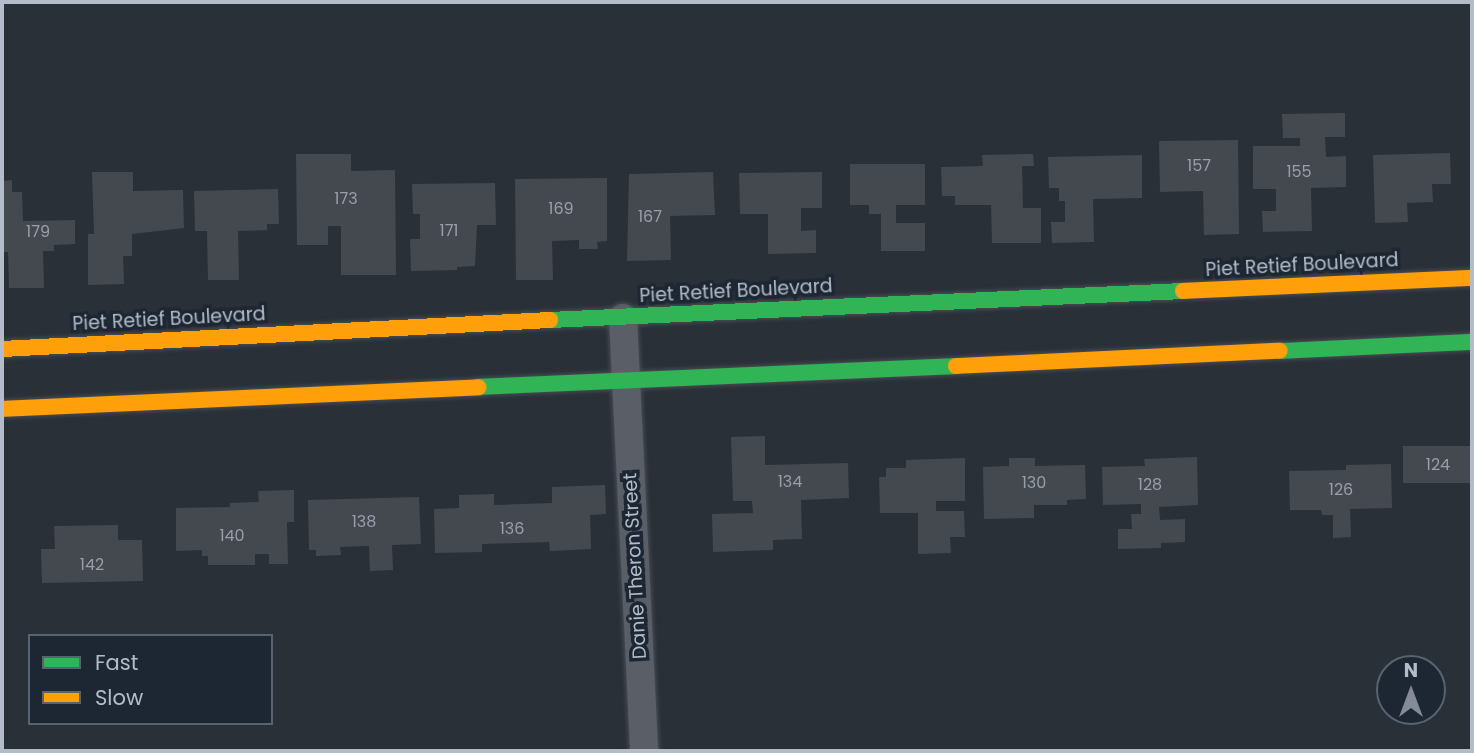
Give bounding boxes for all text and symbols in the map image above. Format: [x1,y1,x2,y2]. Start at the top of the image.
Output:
house number: 157 [1187,156,1211,176]
house number: 155 [1286,162,1312,182]
house number: 173 [334,189,358,209]
house number: 169 [548,199,574,219]
house number: 167 [638,207,662,227]
house number: 171 [440,221,458,241]
house number: 179 [26,222,50,242]
street label: Piet Retief Boulevard [1205,249,1399,281]
street label: Piet Retief Boulevard [639,275,833,307]
street label: Piet Retief Boulevard [72,303,266,335]
house number: 124 [1426,455,1450,475]
street label: Danie Theron Street [619,472,651,660]
house number: 134 [778,472,802,492]
house number: 130 [1022,473,1046,493]
house number: 128 [1138,475,1162,495]
house number: 126 [1329,480,1353,500]
house number: 138 [352,512,376,532]
house number: 136 [500,519,524,539]
house number: 140 [219,526,245,546]
house number: 142 [80,555,104,575]
legend [28,634,273,725]
text: Fast [95,648,138,677]
north arrow [1376,655,1446,725]
text: N [1404,657,1418,684]
text: Slow [95,683,143,712]

